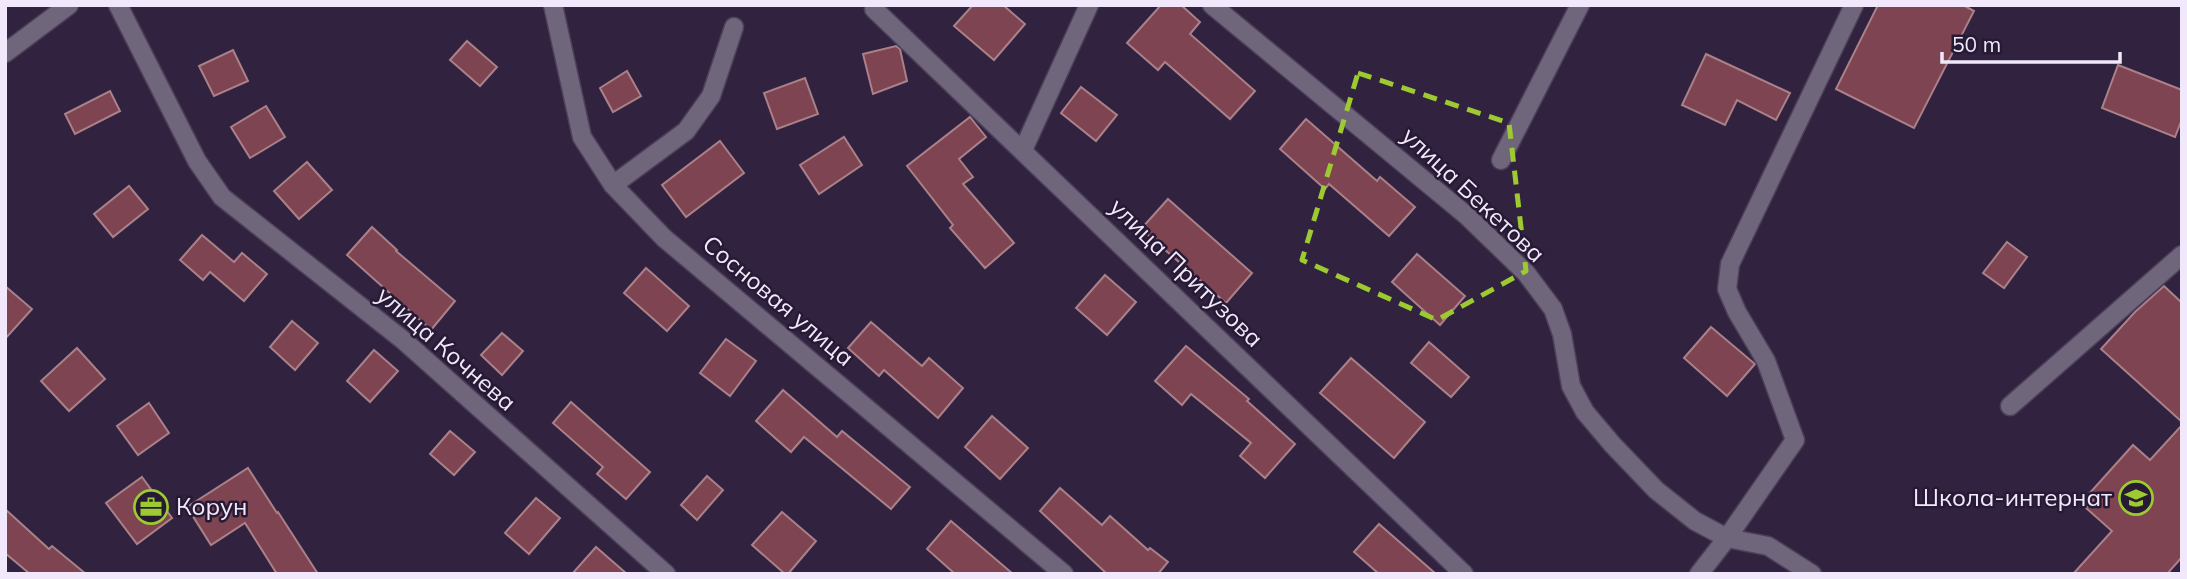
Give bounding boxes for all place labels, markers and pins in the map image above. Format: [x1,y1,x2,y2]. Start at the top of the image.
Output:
school or university icon: Школа-интернат [2117,479,2155,517]
place label: Школа-интернат [1913,482,2112,512]
office icon: Корун [132,488,170,526]
place label: Корун [176,491,247,521]

